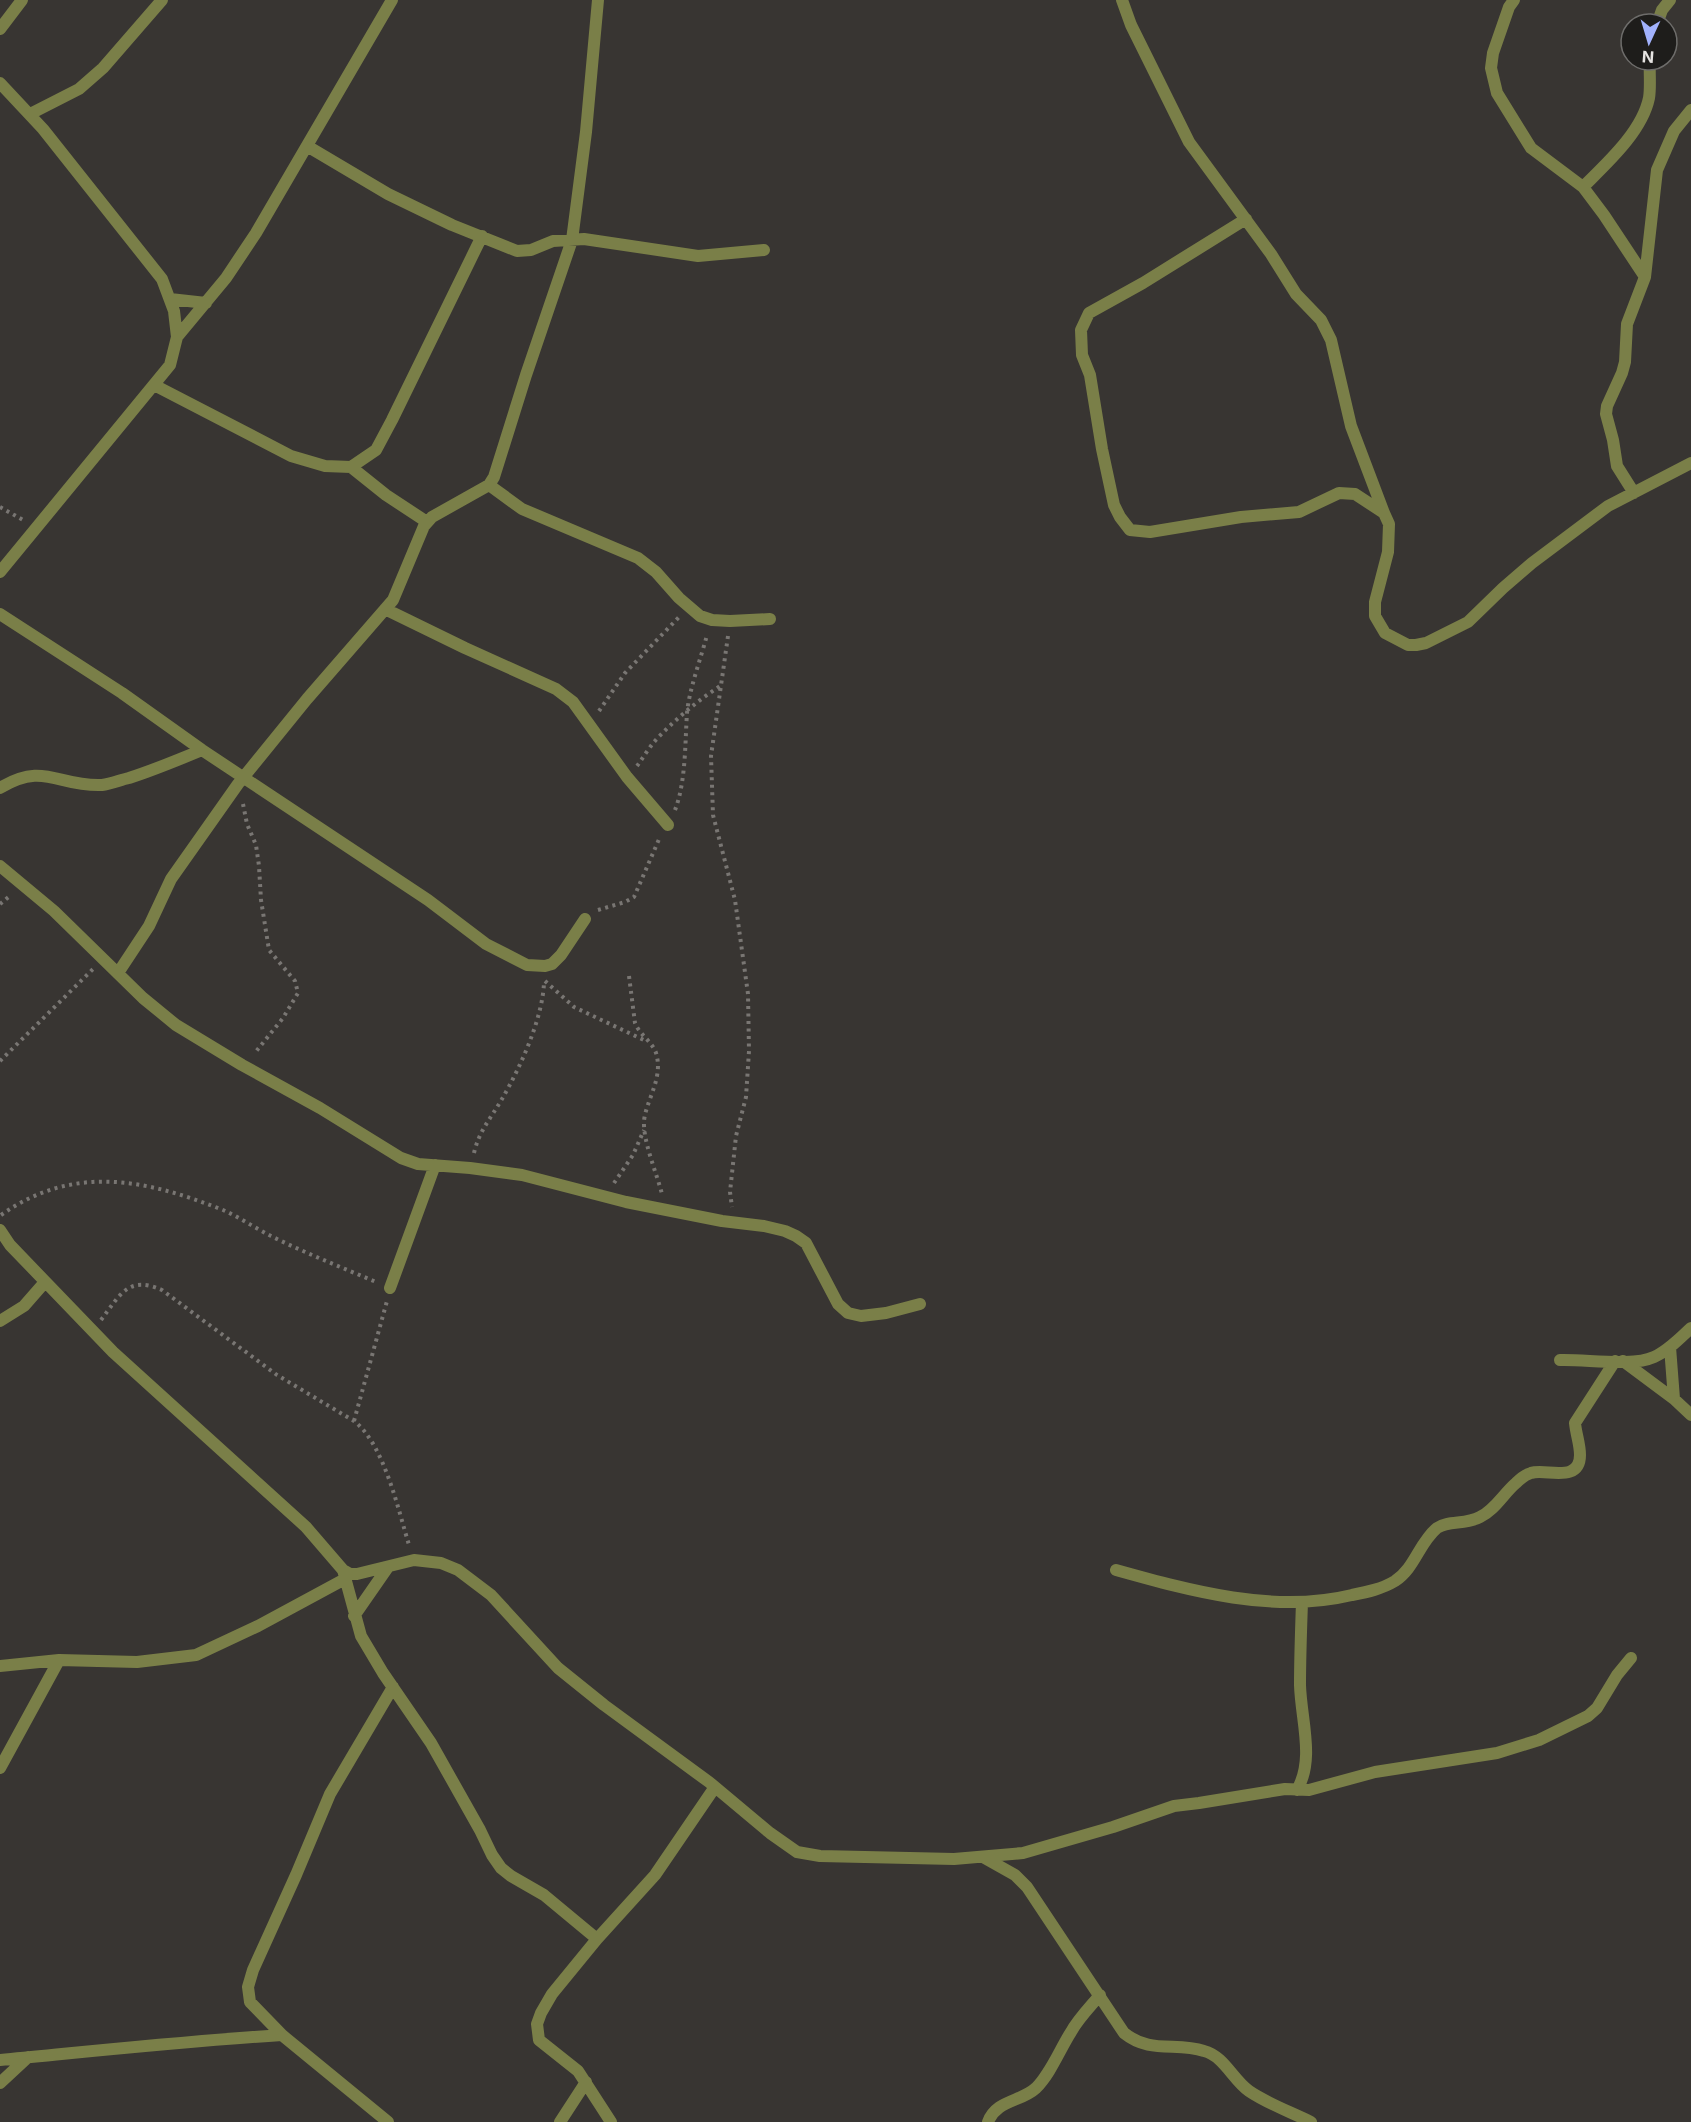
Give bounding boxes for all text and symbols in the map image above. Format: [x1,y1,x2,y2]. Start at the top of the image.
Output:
north arrow [1619,12,1679,72]
text: N [1641,47,1655,67]

